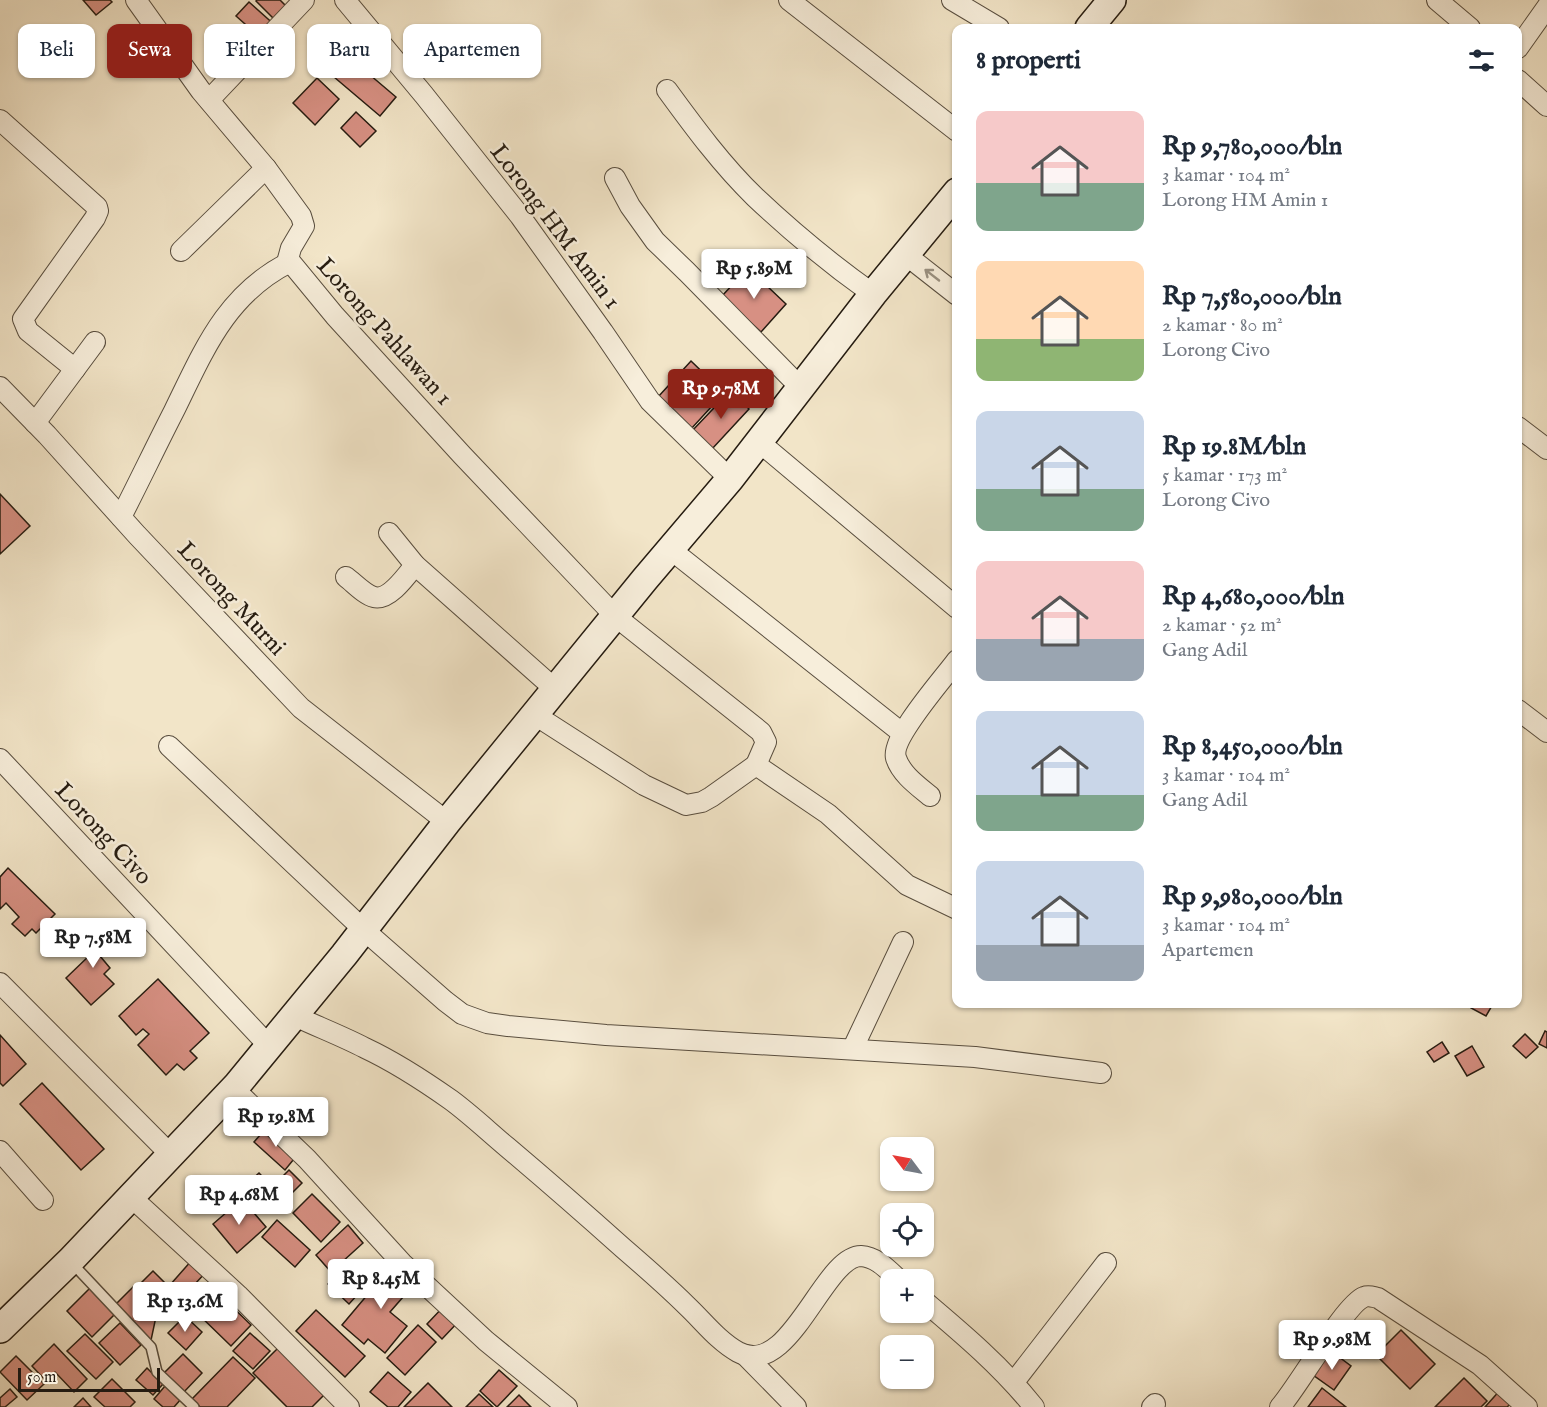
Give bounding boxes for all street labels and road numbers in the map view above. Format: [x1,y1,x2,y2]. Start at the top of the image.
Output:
street label: Lorong HM Amin 1 [482,138,627,316]
street label: Lorong Pahlawan 1 [309,251,459,413]
street label: Lorong Murni [170,535,292,663]
street label: Lorong Civo [47,776,158,892]

